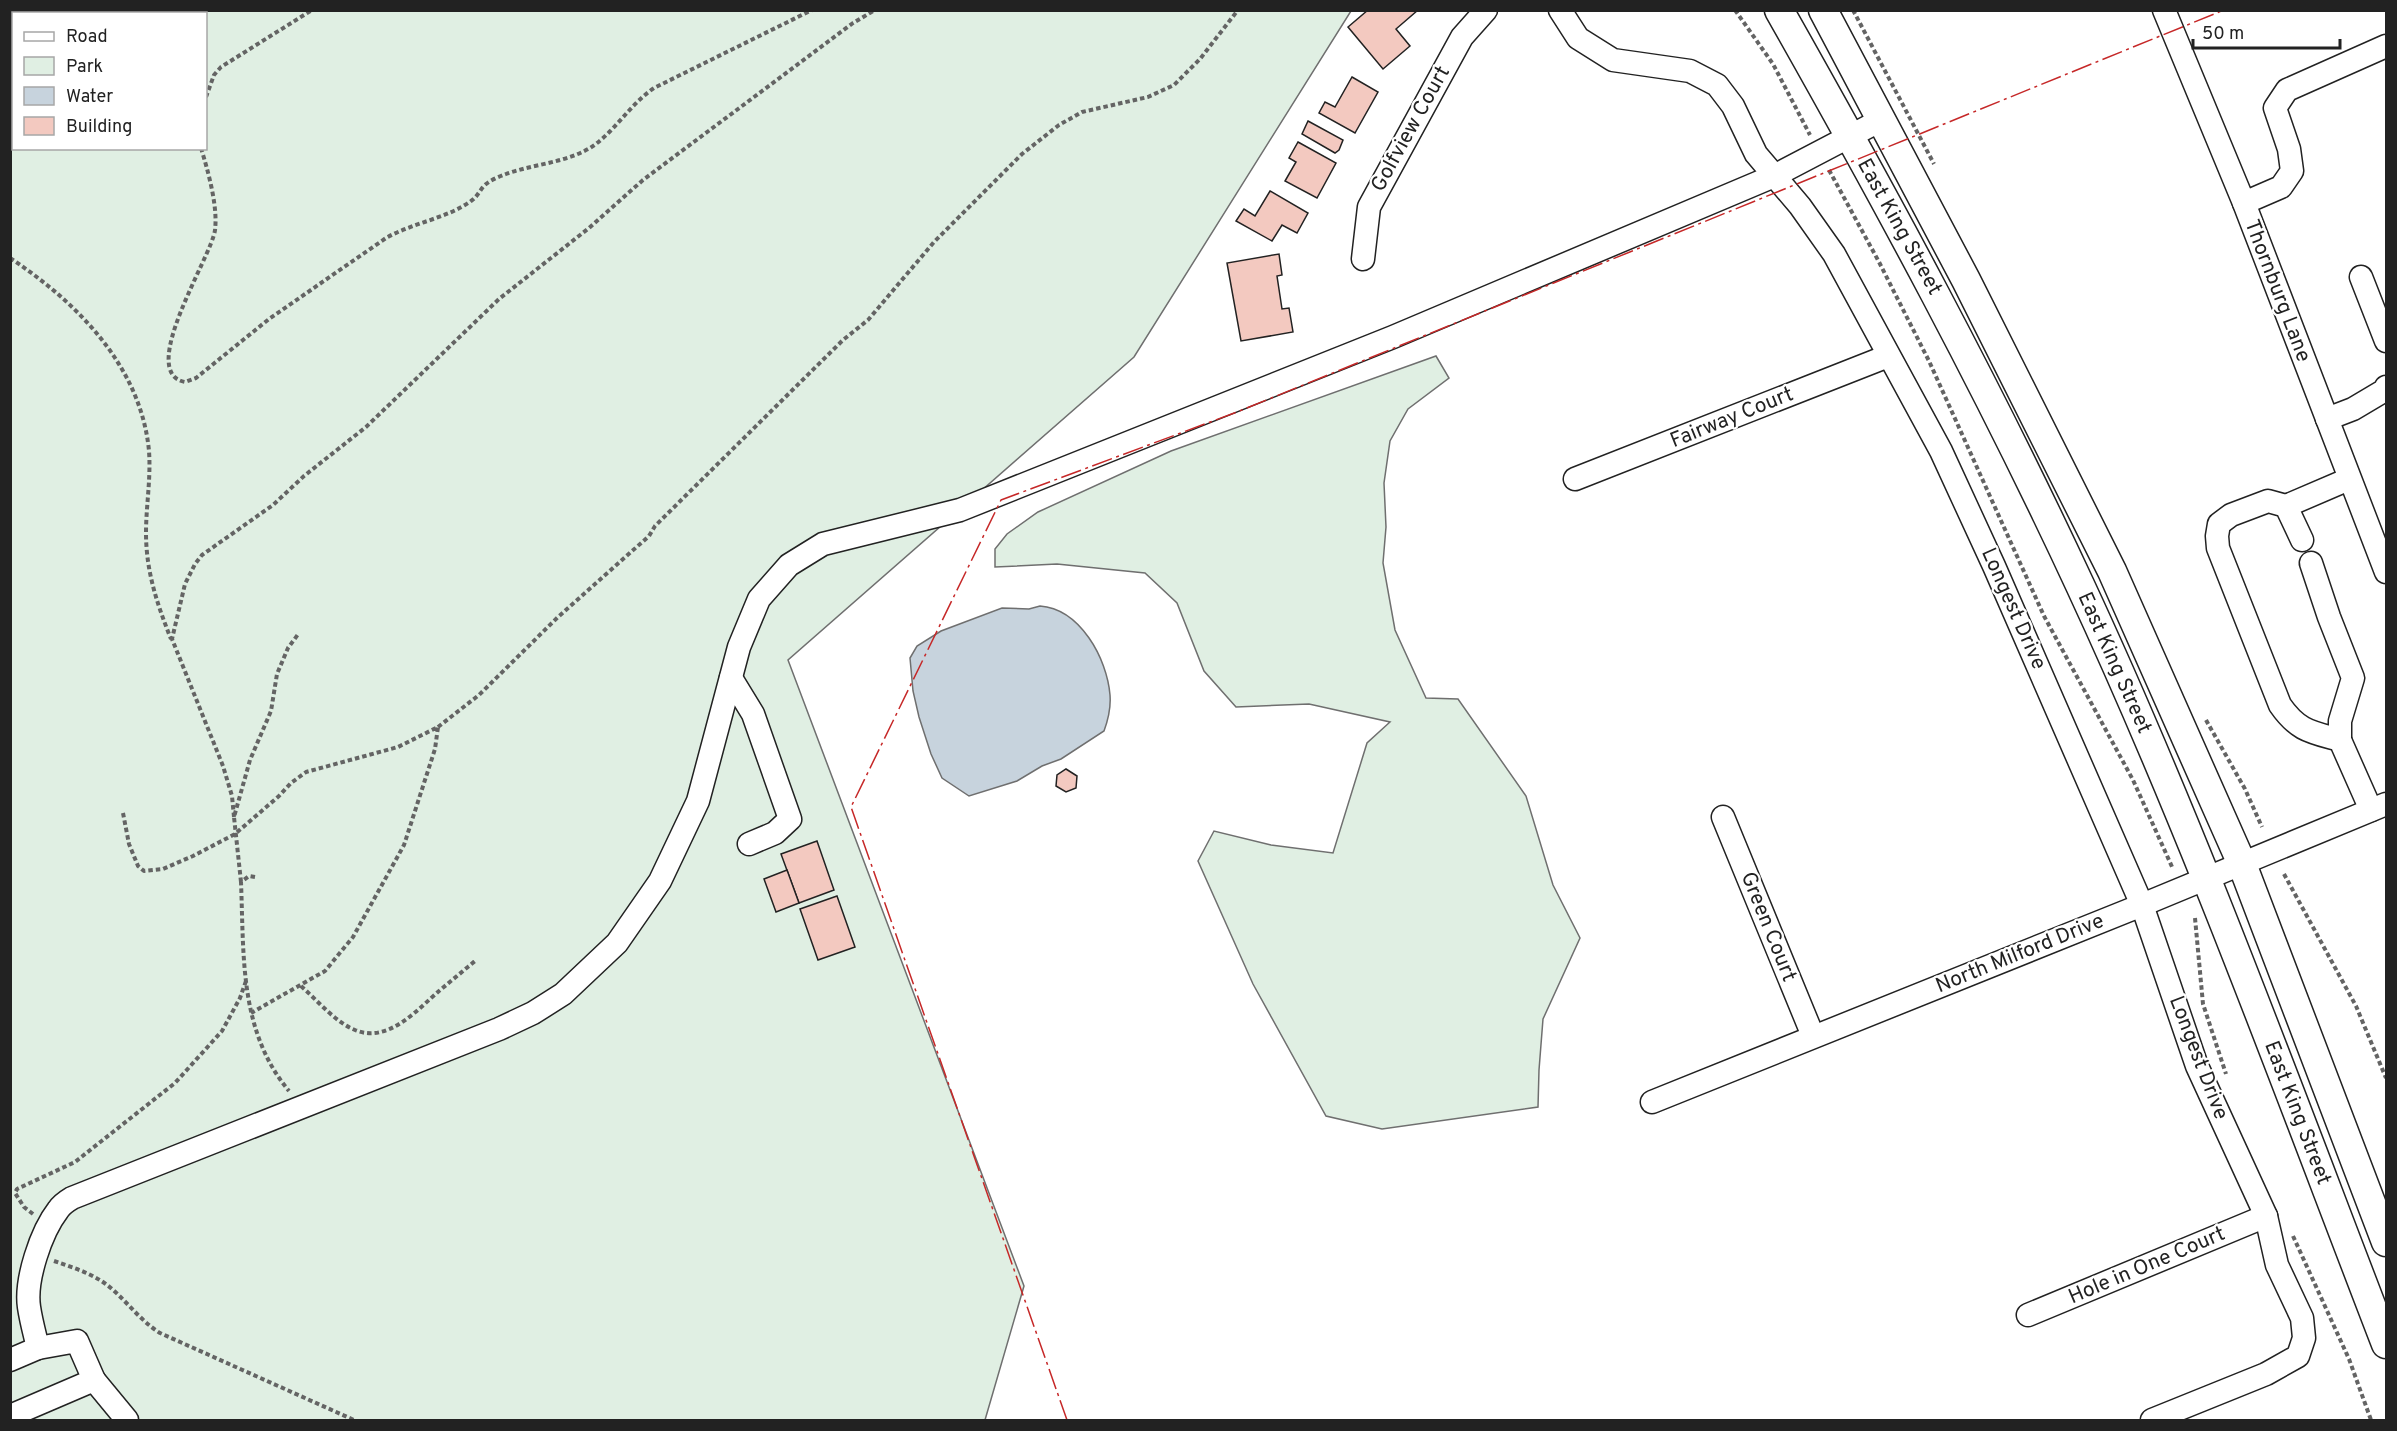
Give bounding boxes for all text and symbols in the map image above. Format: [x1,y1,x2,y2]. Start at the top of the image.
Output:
legend [12,12,207,150]
scale bar [2193,12,2340,50]
text: 50 m [2202,23,2244,46]
text: Road [66,26,108,49]
text: Park [66,56,103,79]
street label: Golfview Court [1365,61,1457,197]
text: Water [66,86,113,109]
text: Building [66,116,132,139]
street label: East King Street [1850,154,1948,300]
street label: Thornburg Lane [2237,216,2317,366]
street label: Fairway Court [1667,381,1797,455]
street label: Longest Drive [1974,544,2052,674]
street label: East King Street [2071,588,2157,738]
street label: Green Court [1734,868,1802,986]
street label: North Milford Drive [1932,908,2108,1000]
street label: Longest Drive [2162,992,2234,1124]
street label: East King Street [2257,1037,2337,1189]
street label: Hole in One Court [2064,1221,2230,1311]

